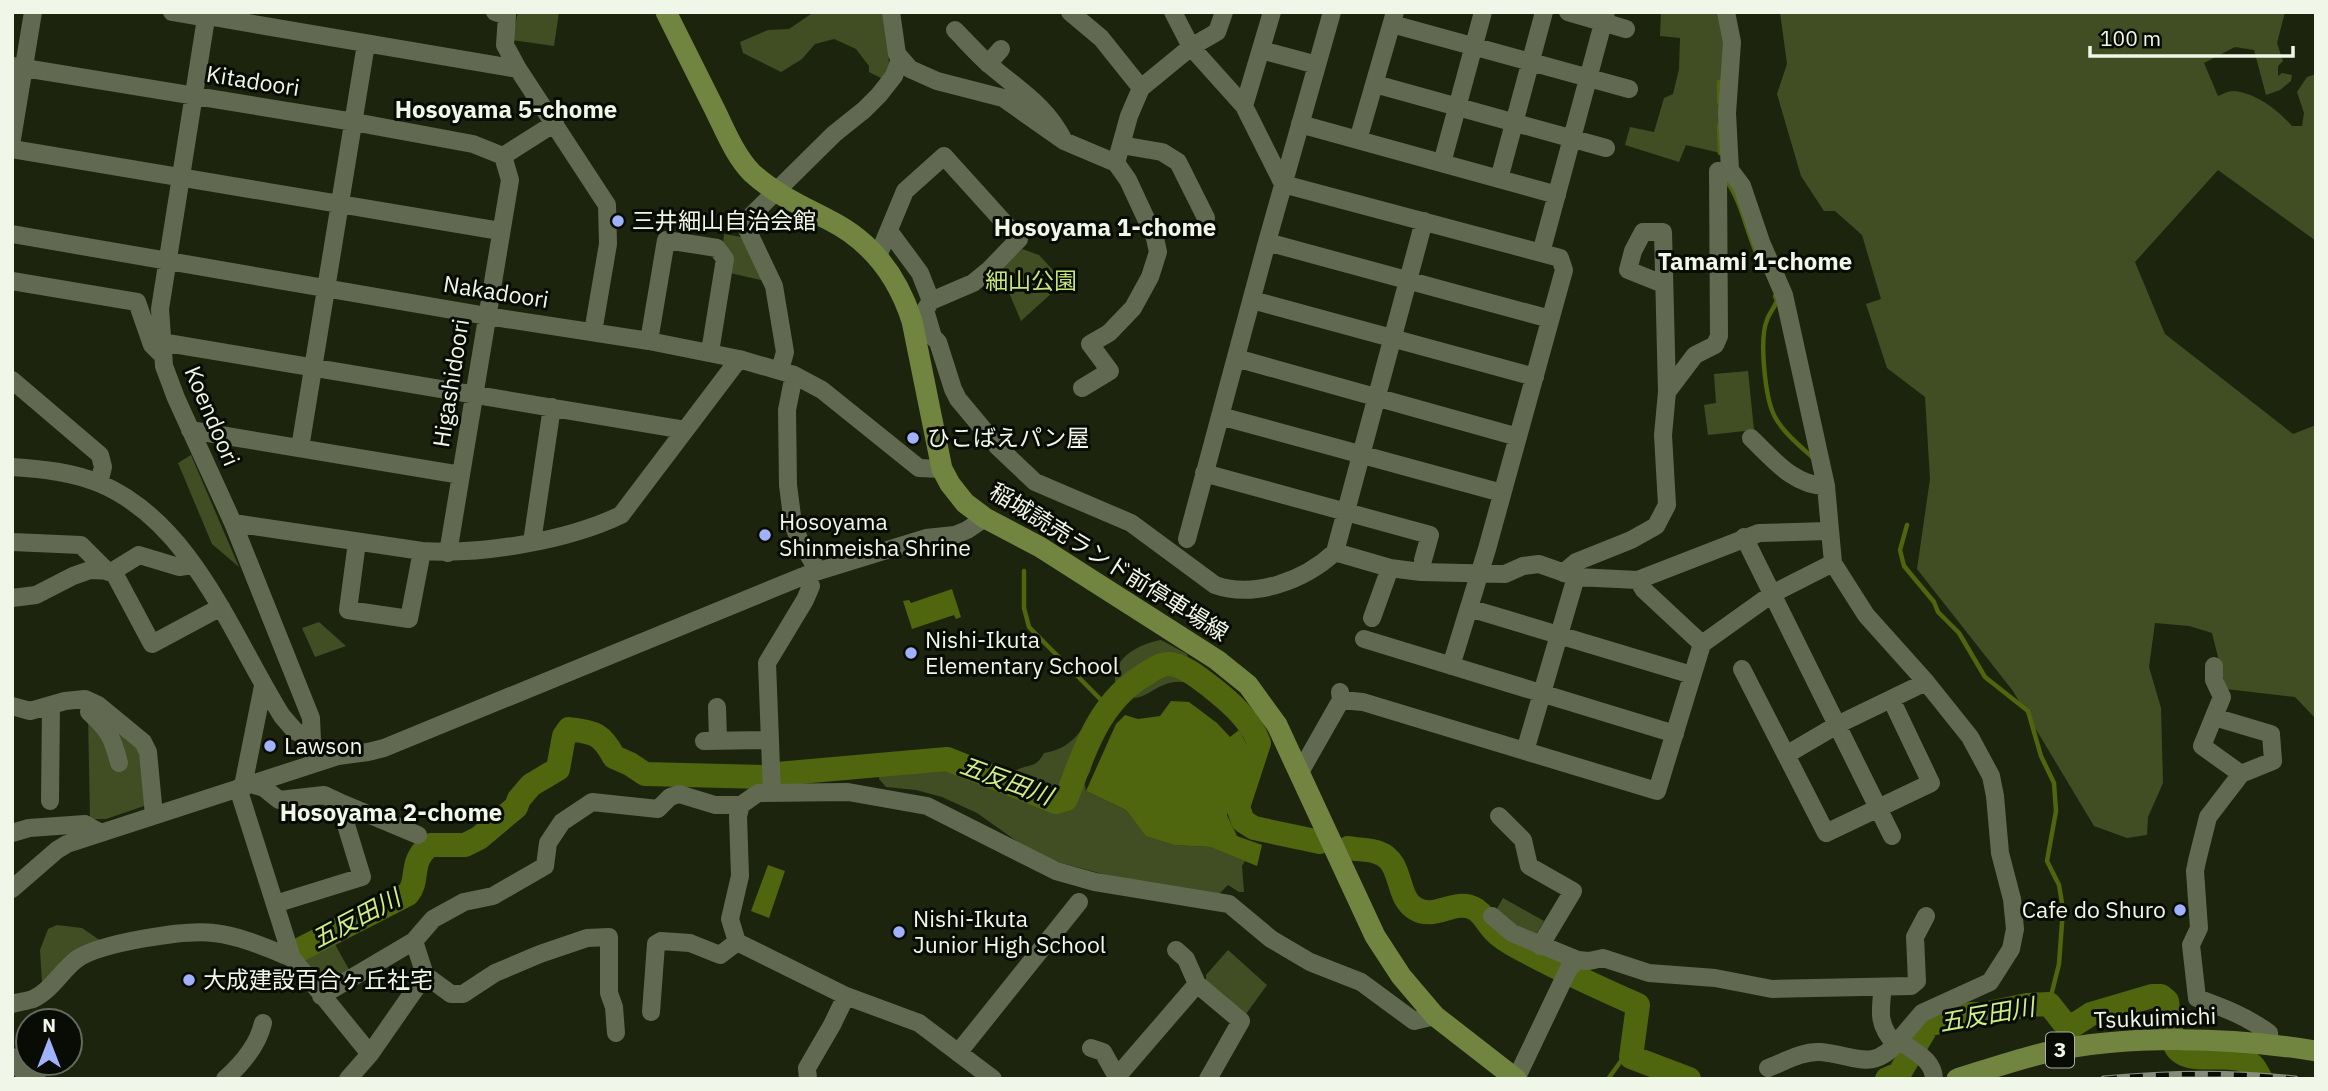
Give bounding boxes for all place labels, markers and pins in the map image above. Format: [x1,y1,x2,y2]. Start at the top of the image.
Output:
place label: 三井細山自治会館 [632,205,816,235]
marker: 三井細山自治会館 [610,213,626,229]
place label: ひこばえパン屋 [927,422,1089,452]
marker: ひこばえパン屋 [905,430,921,446]
place label: Hosoyama Shinmeisha Shrine [779,506,971,562]
marker: Hosoyama Shinmeisha Shrine [757,527,773,543]
place label: Nishi-Ikuta Elementary School [925,624,1119,680]
marker: Nishi-Ikuta Elementary School [903,645,919,661]
place label: Lawson [284,730,362,760]
marker: Lawson [262,738,278,754]
place label: Cafe do Shuro [2022,894,2166,924]
marker: Cafe do Shuro [2172,902,2188,918]
place label: Nishi-Ikuta Junior High School [913,903,1106,959]
marker: Nishi-Ikuta Junior High School [891,924,907,940]
place label: 大成建設百合ヶ丘社宅 [203,964,433,994]
marker: 大成建設百合ヶ丘社宅 [181,972,197,988]

